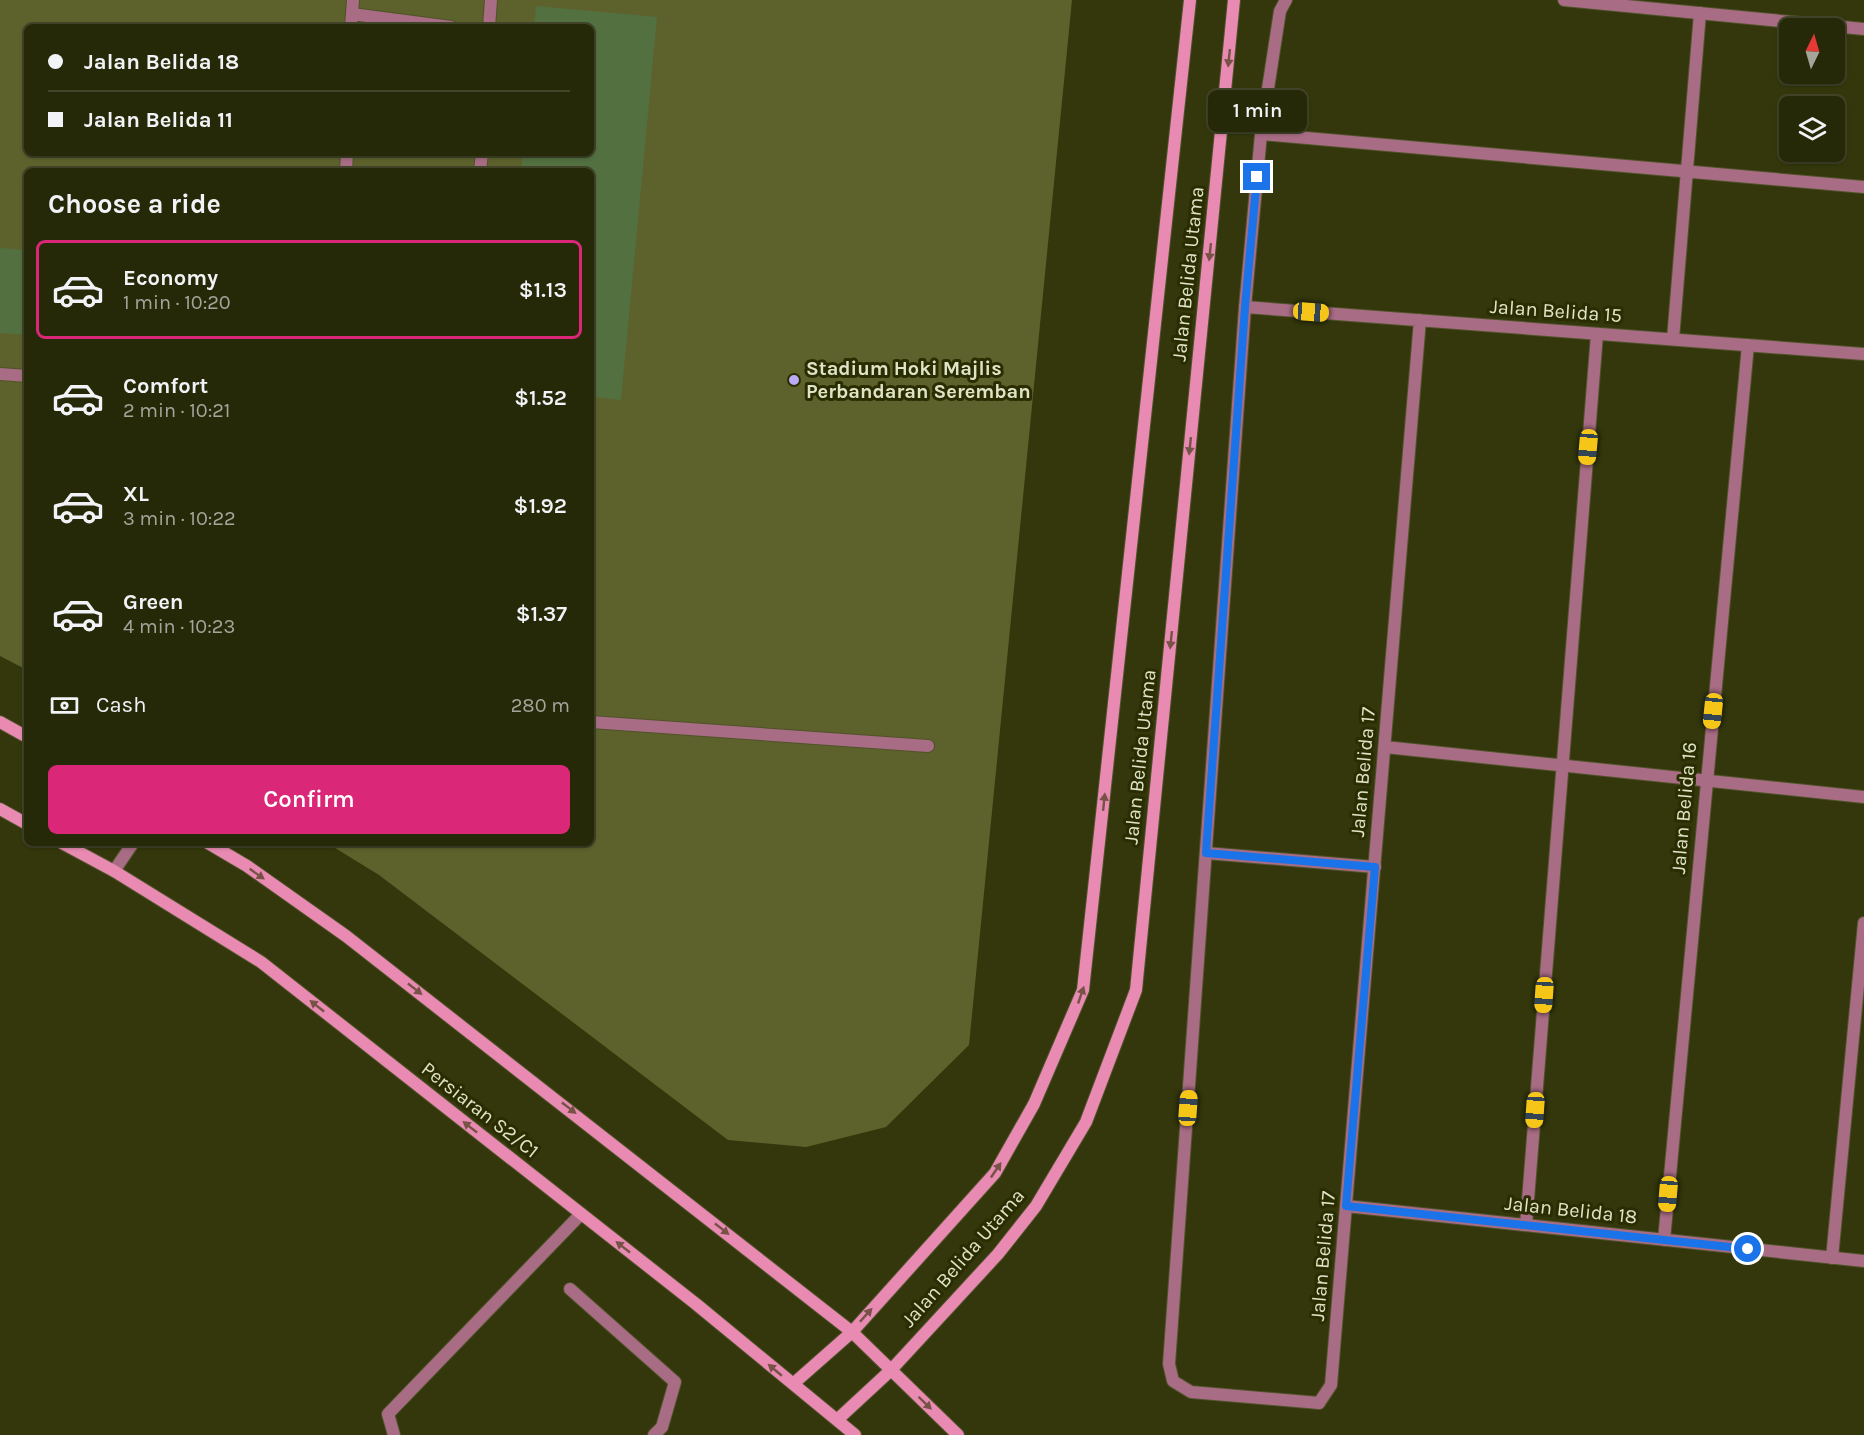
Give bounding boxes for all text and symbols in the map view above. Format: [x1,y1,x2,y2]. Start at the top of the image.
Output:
north arrow [1779,18,1845,84]
map controls [1779,18,1845,162]
text: Jalan Belida 18 [84,49,239,75]
one-way arrow [1224,49,1234,68]
callout: 1 min [1208,90,1306,132]
button: layers [1779,96,1845,162]
text: 1 min [1233,99,1282,122]
text: Jalan Belida 11 [84,107,233,133]
route end [1243,163,1270,190]
street label: Jalan Belida Utama [1167,185,1209,363]
text: Choose a ride [48,188,221,220]
one-way arrow [1205,243,1215,262]
icon: car [51,263,105,317]
text: Economy [123,265,218,291]
text: $1.13 [519,277,567,303]
text: 1 min · 10:20 [123,291,231,314]
street label: Jalan Belida 15 [1489,295,1623,327]
car [1292,302,1330,322]
place label: Stadium Hoki Majlis Perbandaran Seremban [806,357,1031,403]
icon: car [51,371,105,425]
text: Comfort [123,373,208,399]
marker: Stadium Hoki Majlis Perbandaran Seremban [787,373,801,387]
text: $1.52 [514,385,567,411]
text: 2 min · 10:21 [123,399,230,422]
car [1577,428,1599,466]
one-way arrow [1185,437,1195,456]
icon: car [51,479,105,533]
text: XL [123,481,149,507]
text: $1.92 [514,493,567,519]
text: 3 min · 10:22 [123,507,236,530]
icon: car [51,587,105,641]
text: Green [123,589,184,615]
text: $1.37 [516,601,567,627]
text: 4 min · 10:23 [123,615,235,638]
one-way arrow [1166,631,1176,650]
street label: Jalan Belida Utama [1119,668,1161,846]
icon: cash [48,689,81,722]
text: Cash [96,692,146,718]
car [1702,692,1724,730]
text: 280 m [511,694,570,717]
street label: Jalan Belida 17 [1346,705,1380,838]
street label: Jalan Belida 16 [1667,741,1701,875]
button: Confirm [48,765,570,834]
one-way arrow [1099,792,1109,811]
one-way arrow [249,868,265,880]
car [1534,976,1554,1014]
one-way arrow [407,982,423,995]
one-way arrow [1076,986,1086,1004]
one-way arrow [309,1001,324,1013]
street label: Persiaran S2/C1 [417,1057,543,1163]
car [1178,1089,1198,1127]
car [1525,1091,1545,1129]
one-way arrow [561,1102,577,1115]
one-way arrow [462,1120,478,1133]
one-way arrow [990,1162,1001,1178]
car [1657,1175,1679,1213]
street label: Jalan Belida Utama [897,1184,1029,1332]
street label: Jalan Belida 17 [1306,1189,1340,1322]
street label: Jalan Belida 18 [1504,1192,1638,1228]
one-way arrow [714,1223,730,1236]
route start [1734,1235,1761,1262]
one-way arrow [616,1242,631,1254]
one-way arrow [859,1308,873,1323]
one-way arrow [767,1363,783,1376]
one-way arrow [917,1395,931,1409]

